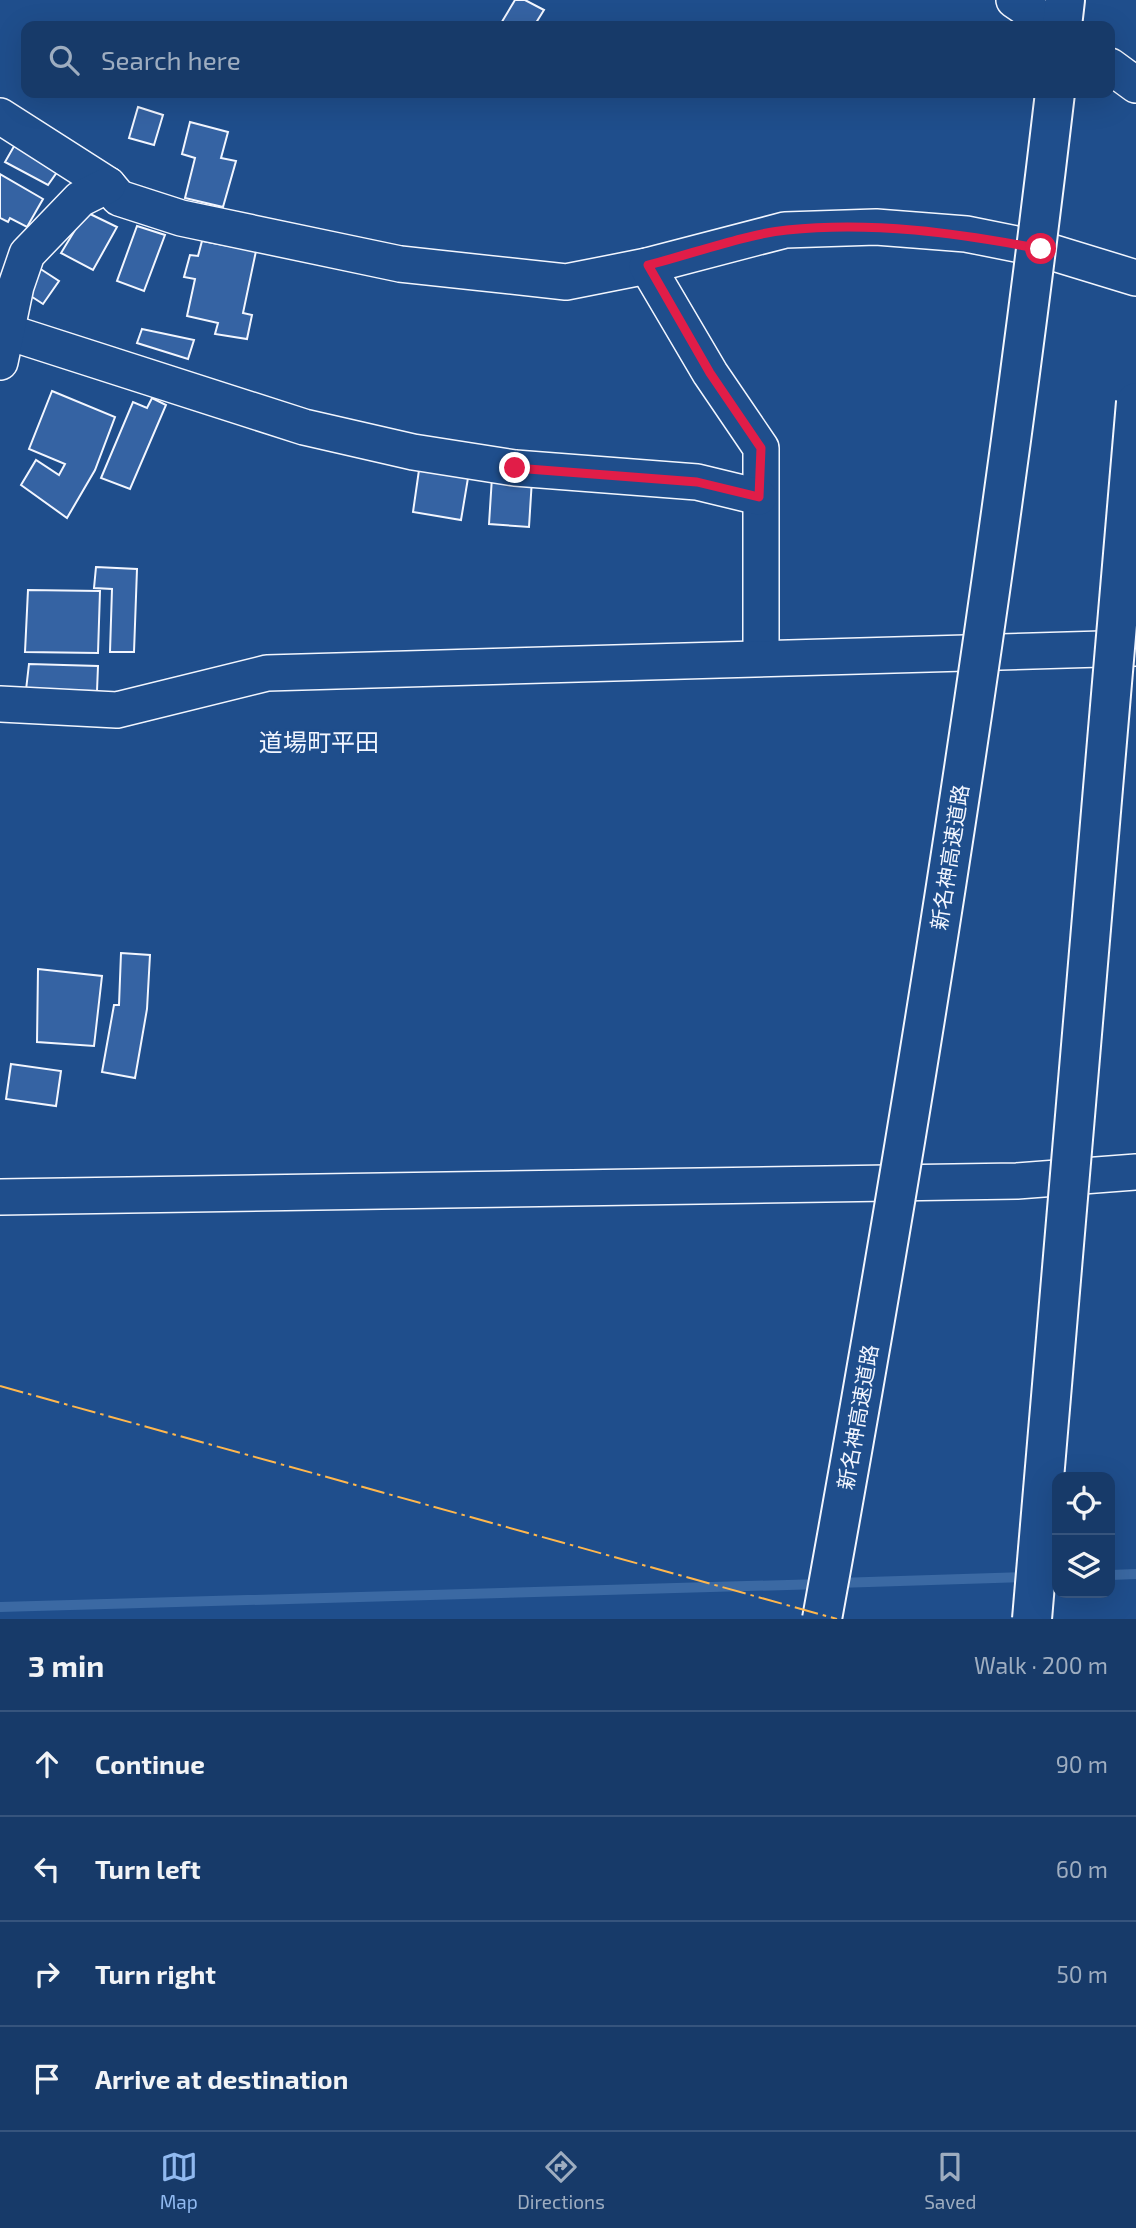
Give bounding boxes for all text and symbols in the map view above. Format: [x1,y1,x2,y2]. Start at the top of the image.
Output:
search box [21,21,1115,98]
icon: search [45,41,83,79]
text: Search here [101,44,241,75]
route start [1025,233,1056,264]
route end [499,452,530,483]
district label: 道場町平田 [259,727,379,756]
street label: 新名神高速道路 [925,782,973,932]
street label: 新名神高速道路 [832,1342,882,1492]
map controls [1052,1472,1115,1598]
button: locate [1052,1472,1115,1535]
button: layers [1052,1535,1115,1598]
text: 3 min [28,1647,104,1683]
text: Walk · 200 m [974,1651,1108,1679]
icon: ahead [28,1745,66,1783]
text: Continue [95,1748,205,1779]
text: 90 m [1056,1750,1108,1778]
icon: left [28,1850,66,1888]
text: Turn left [95,1853,201,1884]
text: 60 m [1056,1855,1108,1883]
icon: right [28,1955,66,1993]
text: Turn right [95,1958,216,1989]
text: 50 m [1057,1960,1108,1988]
icon: arrive [28,2060,66,2098]
text: Arrive at destination [95,2063,348,2094]
tab: Map [160,2148,198,2213]
tab: Directions [517,2148,605,2213]
tab: Saved [924,2148,976,2213]

